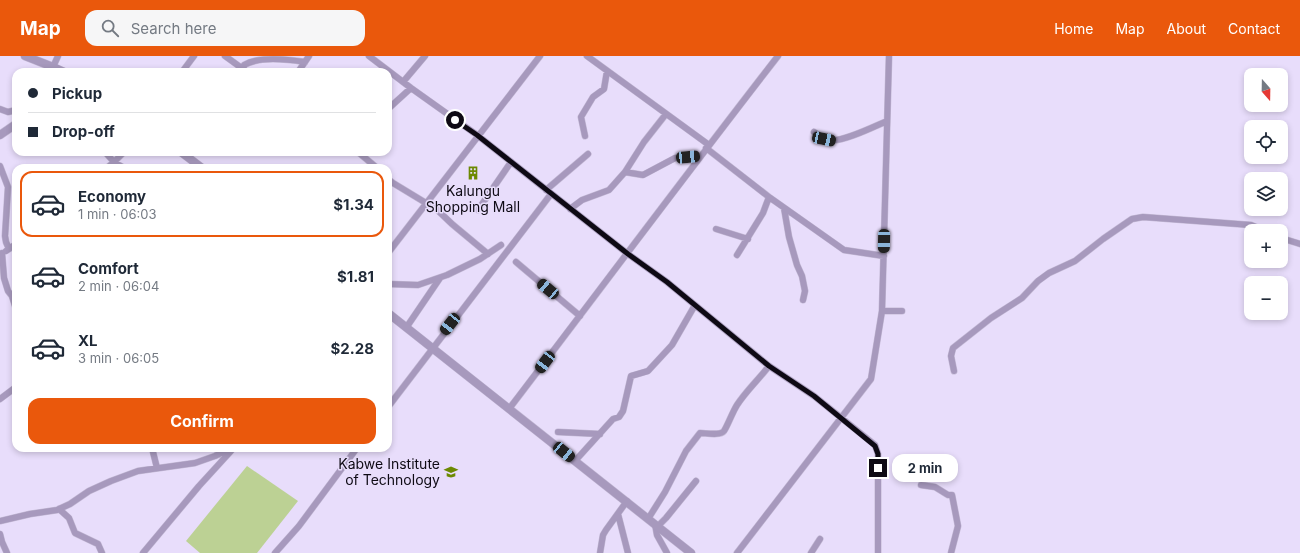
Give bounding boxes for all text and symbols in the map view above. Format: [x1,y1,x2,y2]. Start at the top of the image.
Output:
search box [85,10,365,46]
text: Map [20,17,61,40]
icon: search [99,17,121,39]
text: Search here [131,19,216,38]
text: Home [1054,20,1093,37]
text: Map [1115,20,1145,37]
text: About [1167,20,1206,37]
text: Contact [1228,20,1280,37]
north arrow [1244,68,1288,112]
map controls [1244,68,1288,320]
text: Pickup [52,84,102,103]
route start [446,111,464,129]
button: locate [1244,120,1288,164]
text: Drop-off [52,122,115,141]
car [811,131,837,147]
car [676,150,700,164]
building icon: Kalungu Shopping Mall [465,165,481,181]
button: layers [1244,172,1288,216]
place label: Kalungu Shopping Mall [426,182,520,215]
icon: car [30,186,66,222]
text: Economy [78,187,146,206]
text: $1.34 [333,195,374,214]
text: 1 min · 06:03 [78,206,156,222]
button: + [1244,224,1288,268]
car [878,229,890,253]
icon: car [30,258,66,294]
text: Comfort [78,259,139,278]
text: $1.81 [337,267,374,286]
button: − [1244,276,1288,320]
car [535,277,561,301]
text: 2 min · 06:04 [78,278,159,294]
car [438,311,462,337]
icon: car [30,330,66,366]
text: XL [78,331,98,350]
text: $2.28 [331,339,374,358]
car [533,349,557,375]
text: 3 min · 06:05 [78,350,159,366]
button: Confirm [28,398,376,444]
car [551,440,577,464]
callout: 2 min [892,454,958,482]
place label: Kabwe Institute of Technology [338,455,440,488]
route end [869,459,887,477]
text: 2 min [908,460,942,476]
school or university icon: Kabwe Institute of Technology [443,464,459,480]

